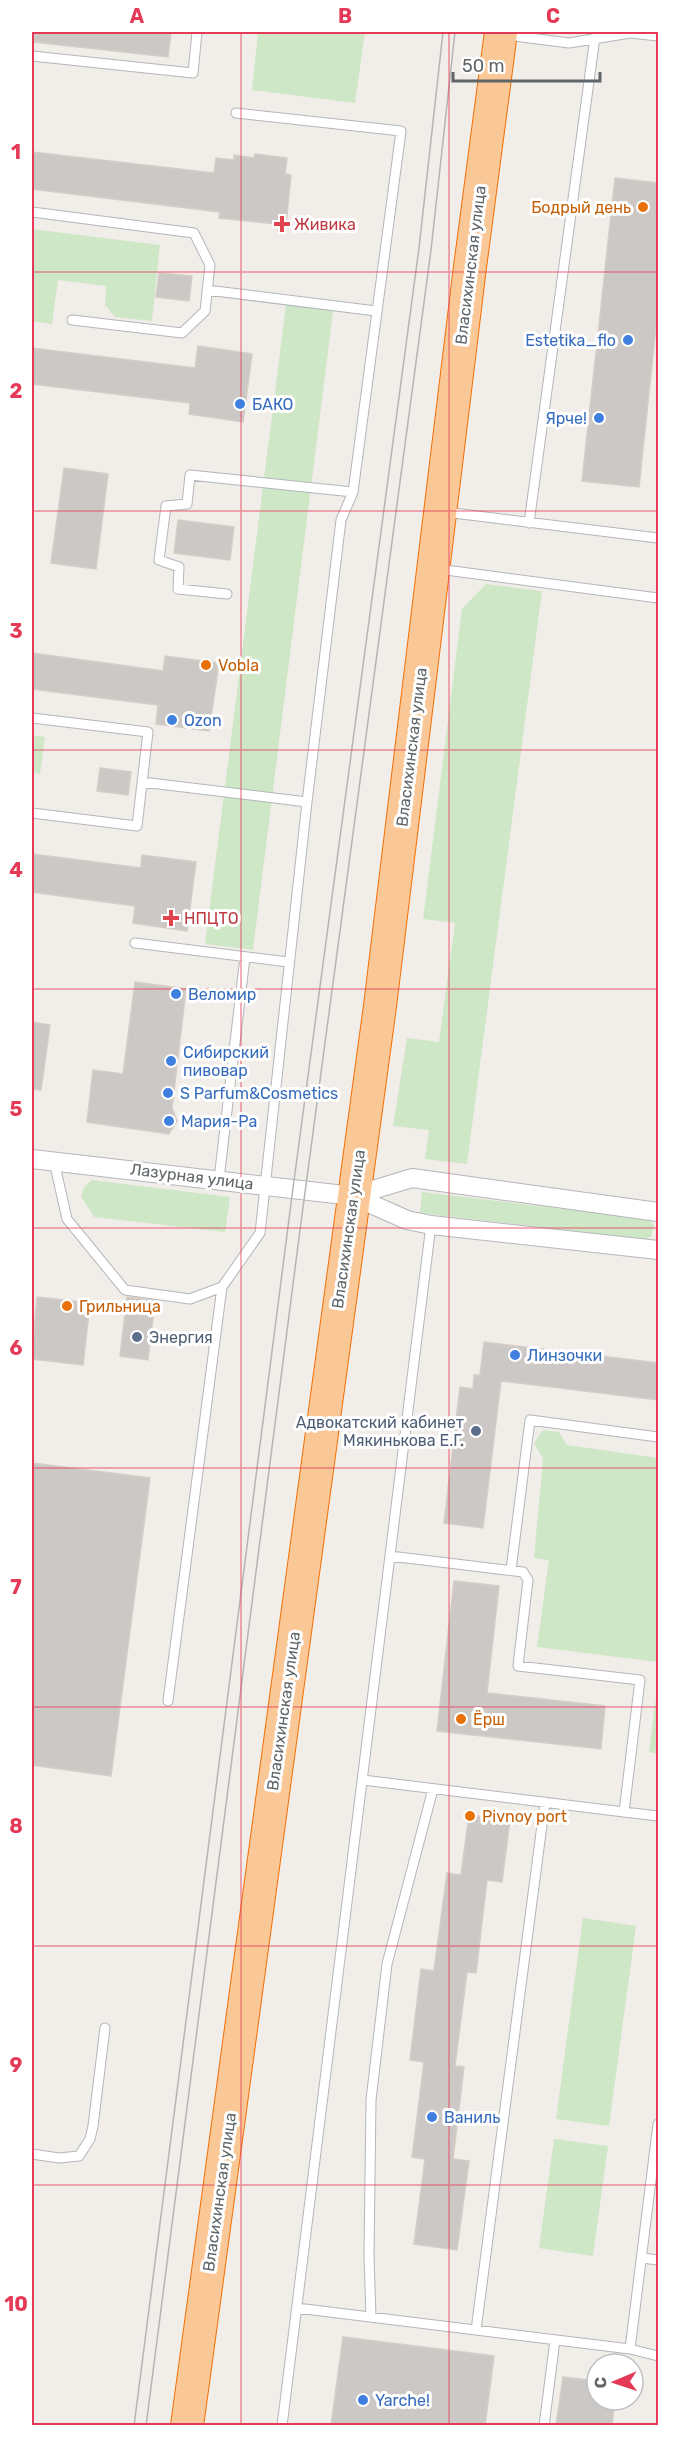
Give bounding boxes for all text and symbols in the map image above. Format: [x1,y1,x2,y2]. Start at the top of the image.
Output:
text: A [130,4,145,28]
text: B [338,4,352,28]
text: C [546,4,560,28]
scale bar [453,45,600,83]
text: 50 m [462,55,505,77]
text: 1 [11,140,21,164]
street label: Власихинская улица [451,184,490,346]
place label: Бодрый день [531,198,631,217]
marker: Бодрый день [636,200,650,214]
place label: Живика [294,215,356,234]
marker: Живика [275,217,289,231]
place label: Estetika_flo [525,331,616,350]
marker: Estetika_flo [621,333,635,347]
text: 2 [10,379,23,403]
place label: БАКО [252,395,293,414]
marker: БАКО [233,397,247,411]
place label: Ярче! [545,409,587,428]
marker: Ярче! [592,411,606,425]
text: 3 [9,619,23,643]
place label: Vobla [218,656,259,675]
marker: Vobla [199,658,213,672]
street label: Власихинская улица [392,666,431,828]
place label: Ozon [184,711,222,730]
marker: Ozon [165,713,179,727]
text: 4 [9,858,23,882]
marker: НПЦТО [162,909,180,927]
place label: НПЦТО [184,909,239,928]
place label: Веломир [188,985,256,1004]
marker: Веломир [169,987,183,1001]
place label: Сибирский пивовар [183,1043,269,1080]
marker: Сибирский пивовар [164,1054,178,1068]
place label: S Parfum&Cosmetics [180,1084,338,1103]
marker: S Parfum&Cosmetics [161,1086,175,1100]
text: 5 [10,1097,23,1121]
place label: Мария-Ра [181,1112,257,1131]
marker: Мария-Ра [162,1114,176,1128]
street label: Власихинская улица [328,1148,369,1310]
street label: Лазурная улица [129,1160,255,1193]
place label: Грильница [79,1297,161,1316]
marker: Грильница [60,1299,74,1313]
place label: Энергия [149,1328,213,1347]
marker: Энергия [130,1330,144,1344]
text: 6 [9,1336,23,1360]
place label: Линзочки [527,1346,602,1365]
marker: Линзочки [508,1348,522,1362]
place label: Адвокатский кабинет Мякинькова Е.Г. [296,1413,464,1450]
marker: Адвокатский кабинет Мякинькова Е.Г. [469,1424,483,1438]
text: 7 [10,1575,22,1599]
street label: Власихинская улица [263,1630,304,1792]
place label: Ёрш [473,1710,505,1729]
marker: Ёрш [454,1712,468,1726]
place label: Pivnoy port [482,1807,567,1826]
marker: Pivnoy port [463,1809,477,1823]
text: 8 [9,1814,23,1838]
text: 9 [10,2053,23,2077]
place label: Ваниль [444,2108,500,2127]
marker: Ваниль [425,2110,439,2124]
street label: Власихинская улица [199,2111,240,2273]
text: 10 [4,2292,28,2316]
north arrow [585,2352,645,2412]
text: С [591,2377,610,2388]
place label: Yarche! [375,2391,430,2410]
marker: Yarche! [356,2393,370,2407]

